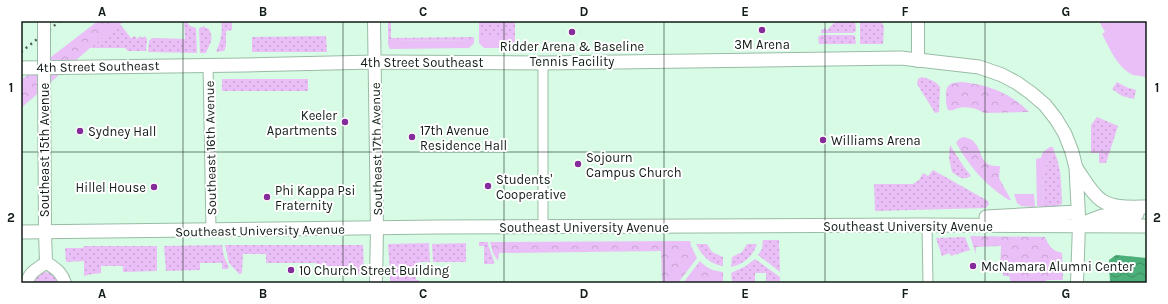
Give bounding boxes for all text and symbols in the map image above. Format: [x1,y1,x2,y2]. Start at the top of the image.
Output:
text: A [98,4,106,19]
text: B [259,4,267,19]
text: C [419,4,427,19]
text: D [580,4,589,19]
text: E [741,4,749,19]
text: F [901,4,909,19]
text: G [1062,4,1070,19]
marker: 3M Arena [757,25,767,35]
marker: Ridder Arena & Baseline Tennis Facility [567,27,577,37]
place label: 3M Arena [734,37,790,52]
place label: Ridder Arena & Baseline Tennis Facility [500,39,645,69]
street label: 4th Street Southeast [361,55,484,70]
street label: 4th Street Southeast [36,58,160,75]
text: 1 [9,80,13,95]
street label: Southeast 16th Avenue [202,80,219,215]
text: 1 [1155,80,1159,95]
street label: Southeast 15th Avenue [37,82,52,217]
street label: Southeast 17th Avenue [368,82,385,216]
place label: Keeler Apartments [267,108,337,138]
marker: Keeler Apartments [340,117,350,127]
place label: 17th Avenue Residence Hall [420,123,507,153]
place label: Sydney Hall [88,124,156,139]
marker: Sydney Hall [75,126,85,136]
marker: 17th Avenue Residence Hall [407,132,417,142]
place label: Williams Arena [831,133,921,148]
marker: Williams Arena [818,135,828,145]
place label: Sojourn Campus Church [586,150,682,180]
marker: Sojourn Campus Church [573,159,583,169]
place label: Students' Cooperative [496,172,567,202]
place label: Hillel House [76,180,146,195]
marker: Students' Cooperative [483,181,493,191]
marker: Hillel House [149,182,159,192]
place label: Phi Kappa Psi Fraternity [275,183,355,213]
marker: Phi Kappa Psi Fraternity [262,192,272,202]
text: 2 [7,210,15,225]
text: 2 [1153,210,1161,225]
street label: Southeast University Avenue [823,219,993,234]
street label: Southeast University Avenue [499,220,669,235]
street label: Southeast University Avenue [175,222,345,239]
place label: McNamara Alumni Center [981,259,1134,274]
marker: McNamara Alumni Center [968,261,978,271]
place label: 10 Church Street Building [299,263,450,278]
marker: 10 Church Street Building [286,265,296,275]
text: A [98,286,106,301]
text: B [259,286,267,301]
text: C [419,286,427,301]
text: D [580,286,589,301]
text: E [741,286,749,301]
text: F [901,286,909,301]
text: G [1062,286,1070,301]

